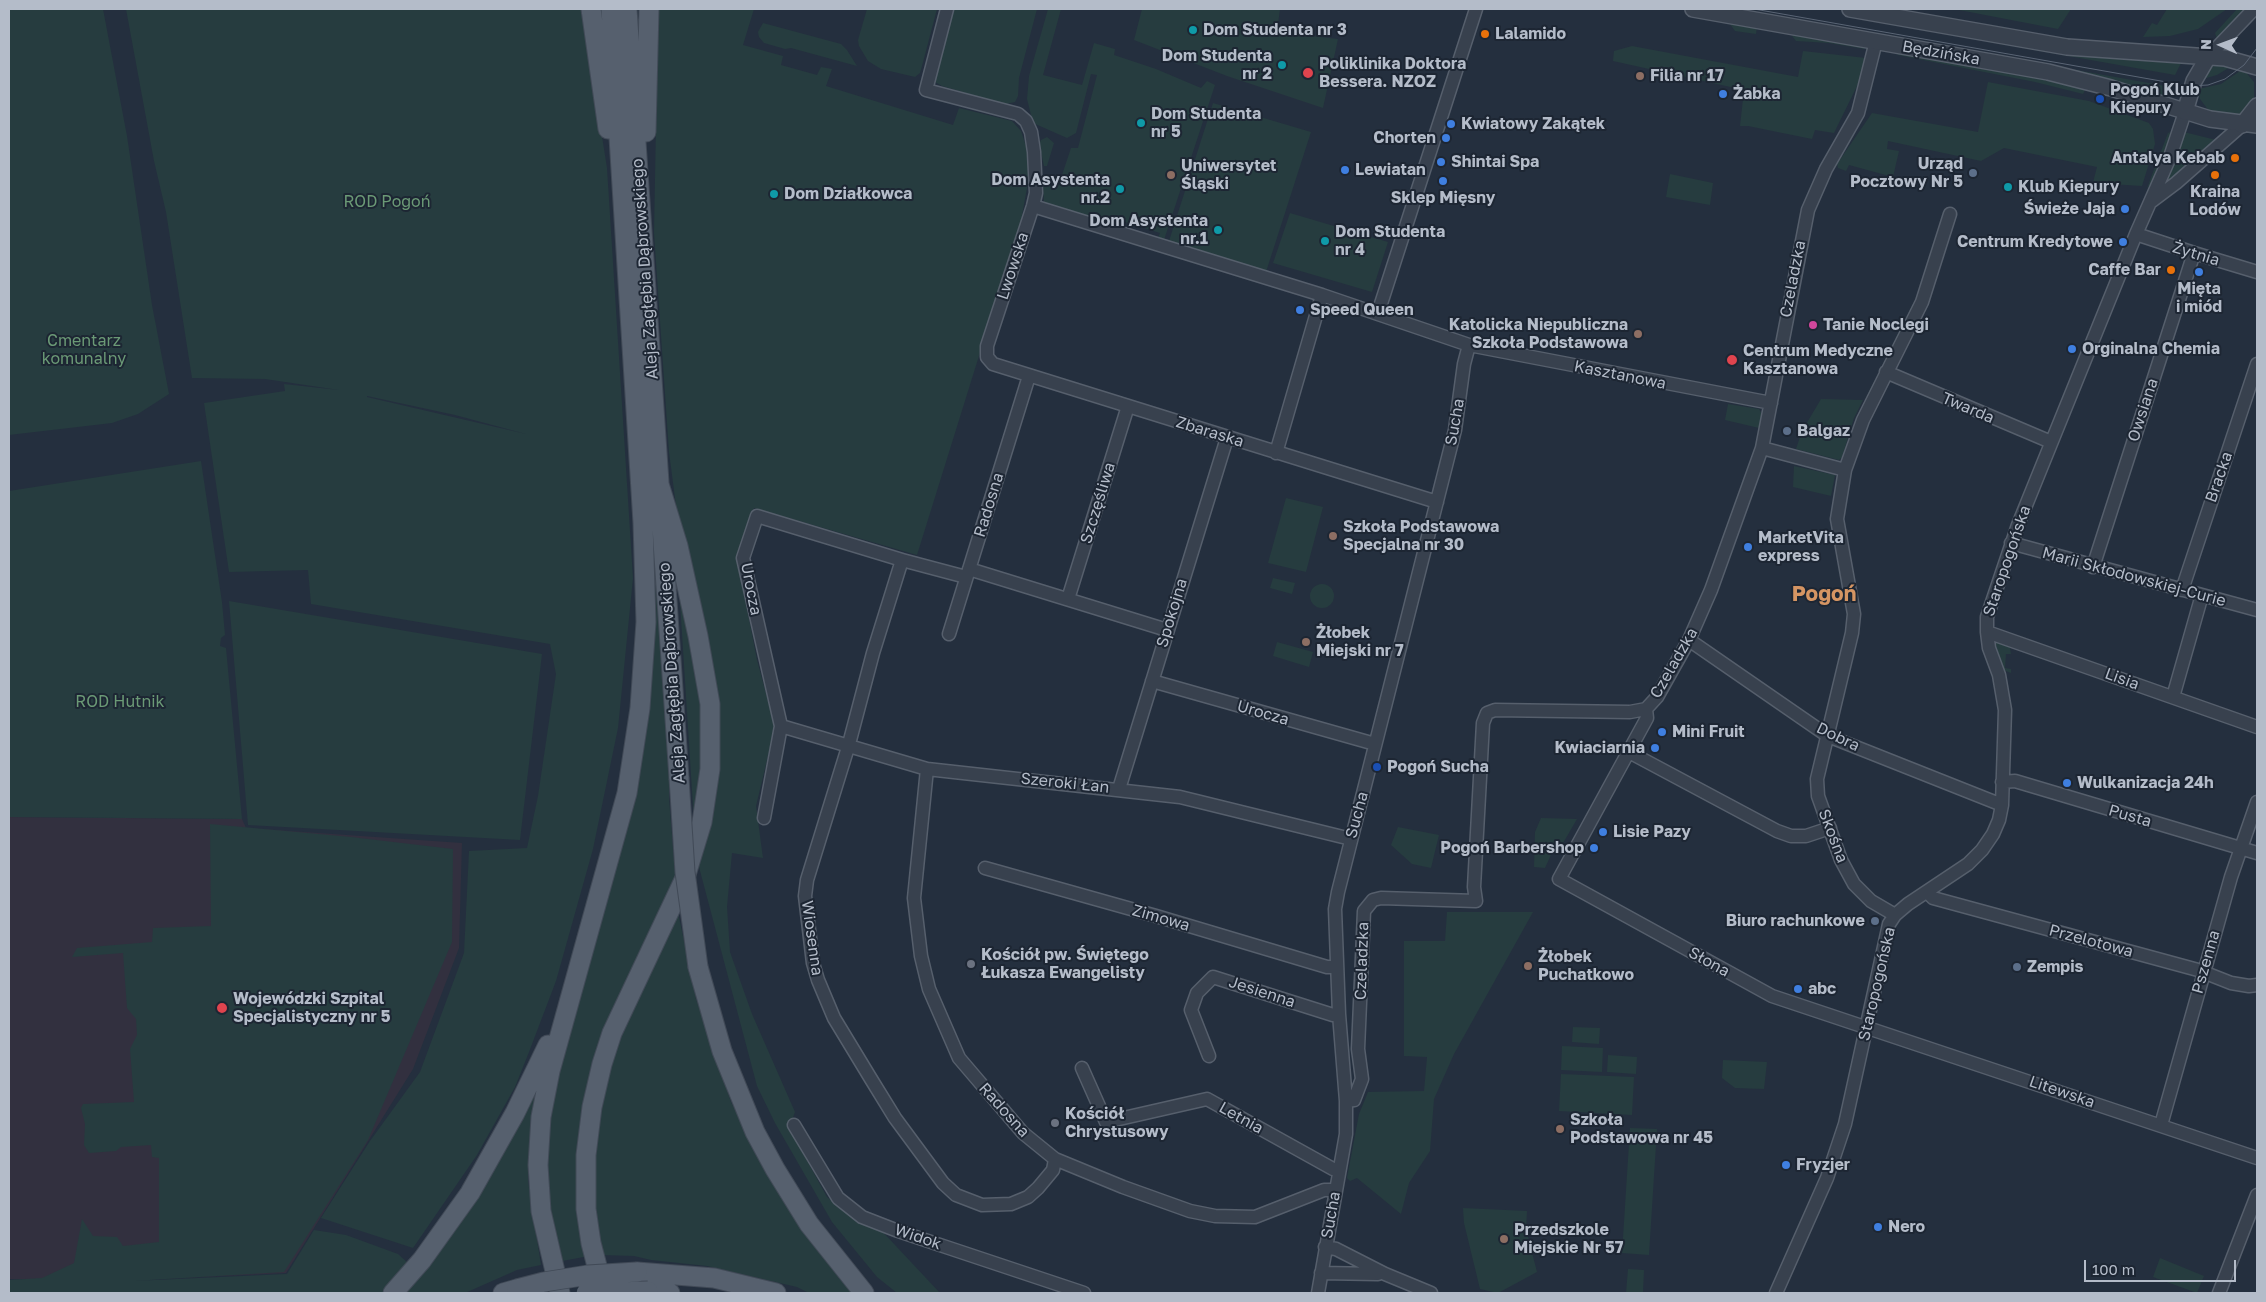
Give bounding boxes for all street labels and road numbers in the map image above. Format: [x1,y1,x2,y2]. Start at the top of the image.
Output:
street label: Będzińska [1901,37,1981,69]
street label: Aleja Zagłębia Dąbrowskiego [628,158,662,380]
street label: Lwowska [993,230,1033,302]
street label: Żytnia [2170,238,2222,270]
street label: Czeladzka [1776,239,1810,319]
street label: Kasztanowa [1572,357,1668,393]
street label: Owsiana [2124,376,2162,444]
street label: Twarda [1939,388,1997,428]
street label: Sucha [1441,397,1469,447]
street label: Zbaraska [1174,413,1246,451]
street label: Bracka [2201,449,2237,505]
street label: Szczęśliwa [1077,460,1119,546]
street label: Radosna [970,470,1008,540]
street label: Staropogońska [1979,503,2035,619]
street label: Marii Skłodowskiej-Curie [2040,543,2228,611]
street label: Urocza [736,561,766,617]
street label: Aleja Zagłębia Dąbrowskiego [655,562,689,784]
street label: Spokojna [1152,576,1192,650]
street label: Czeladzka [1646,624,1702,702]
street label: Lisia [2102,664,2142,694]
street label: Urocza [1235,696,1291,730]
street label: Dobra [1813,718,1863,756]
street label: Szeroki Łan [1020,769,1110,797]
street label: Sucha [1342,790,1372,840]
street label: Pusta [2106,801,2154,831]
street label: Skośna [1814,806,1852,866]
street label: Wiosenna [797,899,827,977]
street label: Zimowa [1130,901,1192,935]
street label: Przelotowa [2047,921,2135,961]
street label: Czeladzka [1351,922,1373,1000]
street label: Staropogońska [1855,925,1899,1043]
street label: Pszenna [2188,928,2224,996]
street label: Słona [1685,943,1733,981]
street label: Jesienna [1226,972,1298,1012]
street label: Litewska [2027,1072,2097,1112]
street label: Radosna [975,1079,1033,1141]
street label: Letnia [1215,1098,1267,1138]
street label: Sucha [1317,1190,1345,1240]
street label: Widok [892,1220,944,1254]

